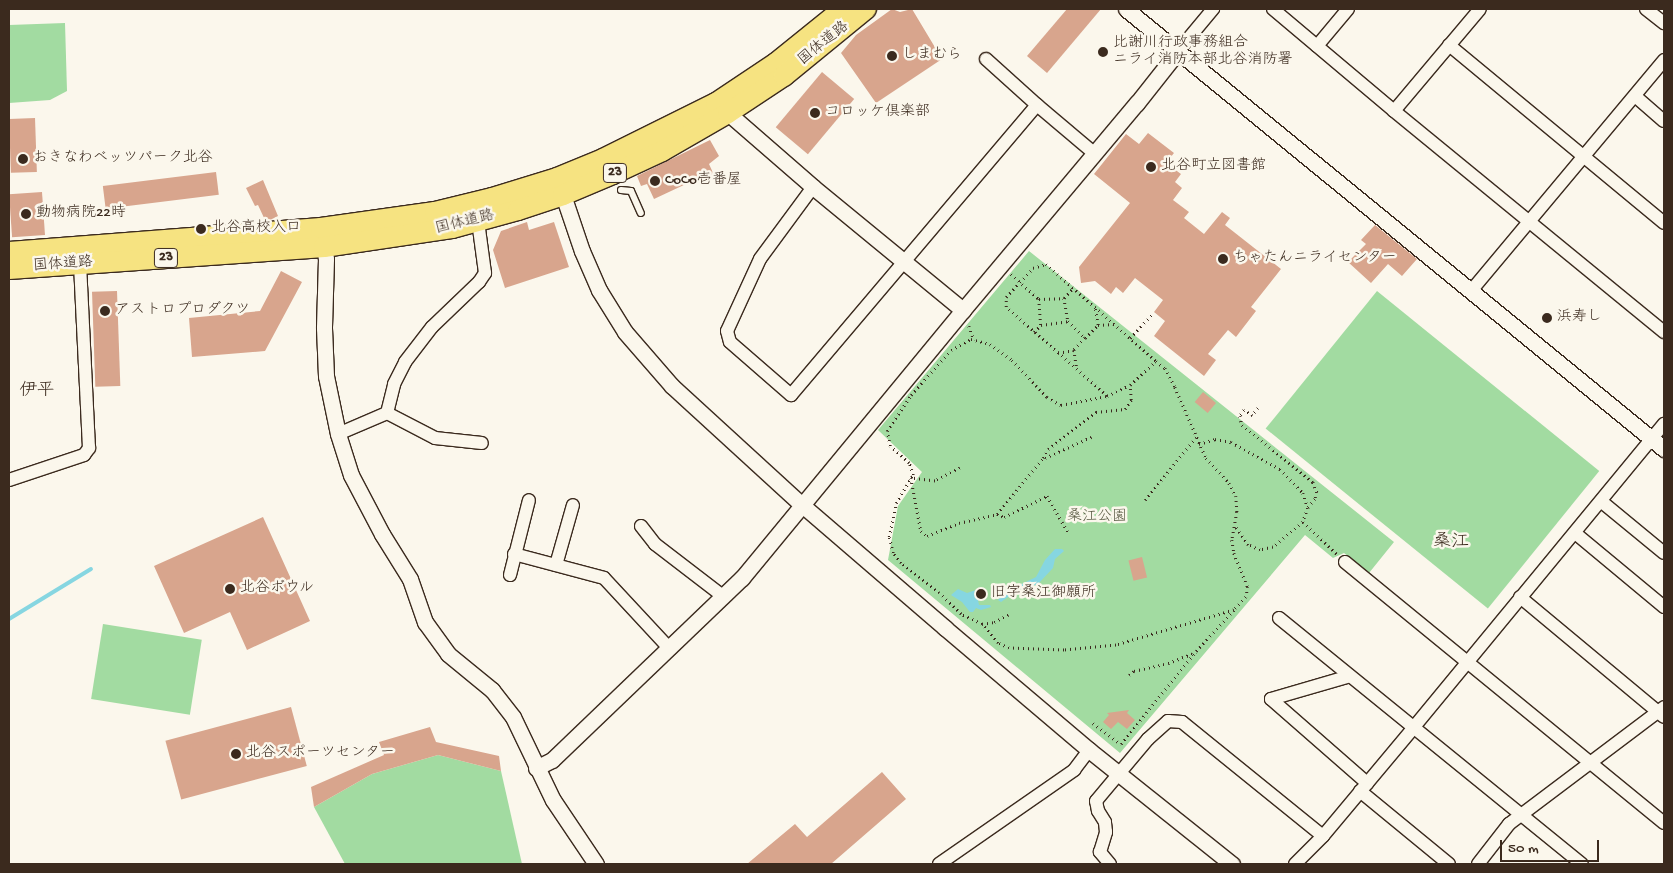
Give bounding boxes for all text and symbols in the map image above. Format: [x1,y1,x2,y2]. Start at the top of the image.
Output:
street label: 国体道路 [795,18,853,70]
place label: 比謝川行政事務組合 ニライ消防本部北谷消防署 [1113,34,1293,69]
marker: 比謝川行政事務組合 ニライ消防本部北谷消防署 [1097,46,1109,58]
place label: しまむら [902,47,962,65]
marker: しまむら [886,50,898,62]
place label: コロッケ倶楽部 [825,104,930,122]
marker: コロッケ倶楽部 [809,107,821,119]
place label: おきなわベッツパーク北谷 [33,150,213,168]
marker: おきなわベッツパーク北谷 [17,153,29,165]
place label: 北谷町立図書館 [1161,158,1266,176]
marker: 北谷町立図書館 [1145,161,1157,173]
road number: 23 [602,162,628,184]
place label: CoCo壱番屋 [665,172,742,190]
marker: CoCo壱番屋 [649,175,661,187]
place label: 動物病院22時 [36,205,126,223]
street label: 国体道路 [434,207,496,239]
marker: 動物病院22時 [20,208,32,220]
place label: 北谷高校入口 [211,220,301,238]
marker: 北谷高校入口 [195,223,207,235]
road number: 23 [154,247,178,270]
place label: ちゃたんニライセンター [1233,250,1398,268]
marker: ちゃたんニライセンター [1217,253,1229,265]
street label: 国体道路 [32,254,94,276]
place label: アストロプロダクツ [115,302,250,320]
marker: アストロプロダクツ [99,305,111,317]
place label: 浜寿し [1557,309,1602,327]
marker: 浜寿し [1541,312,1553,324]
district label: 伊平 [19,381,55,403]
park label: 桑江公園 [1067,509,1127,527]
district label: 桑江 [1433,532,1469,554]
place label: 北谷ボウル [240,580,315,598]
marker: 北谷ボウル [224,583,236,595]
place label: 旧字桑江御願所 [991,585,1096,603]
marker: 旧字桑江御願所 [975,588,987,600]
place label: 北谷スポーツセンター [246,745,396,763]
marker: 北谷スポーツセンター [230,748,242,760]
scale bar [1503,830,1602,862]
text: 50 m [1508,840,1539,858]

